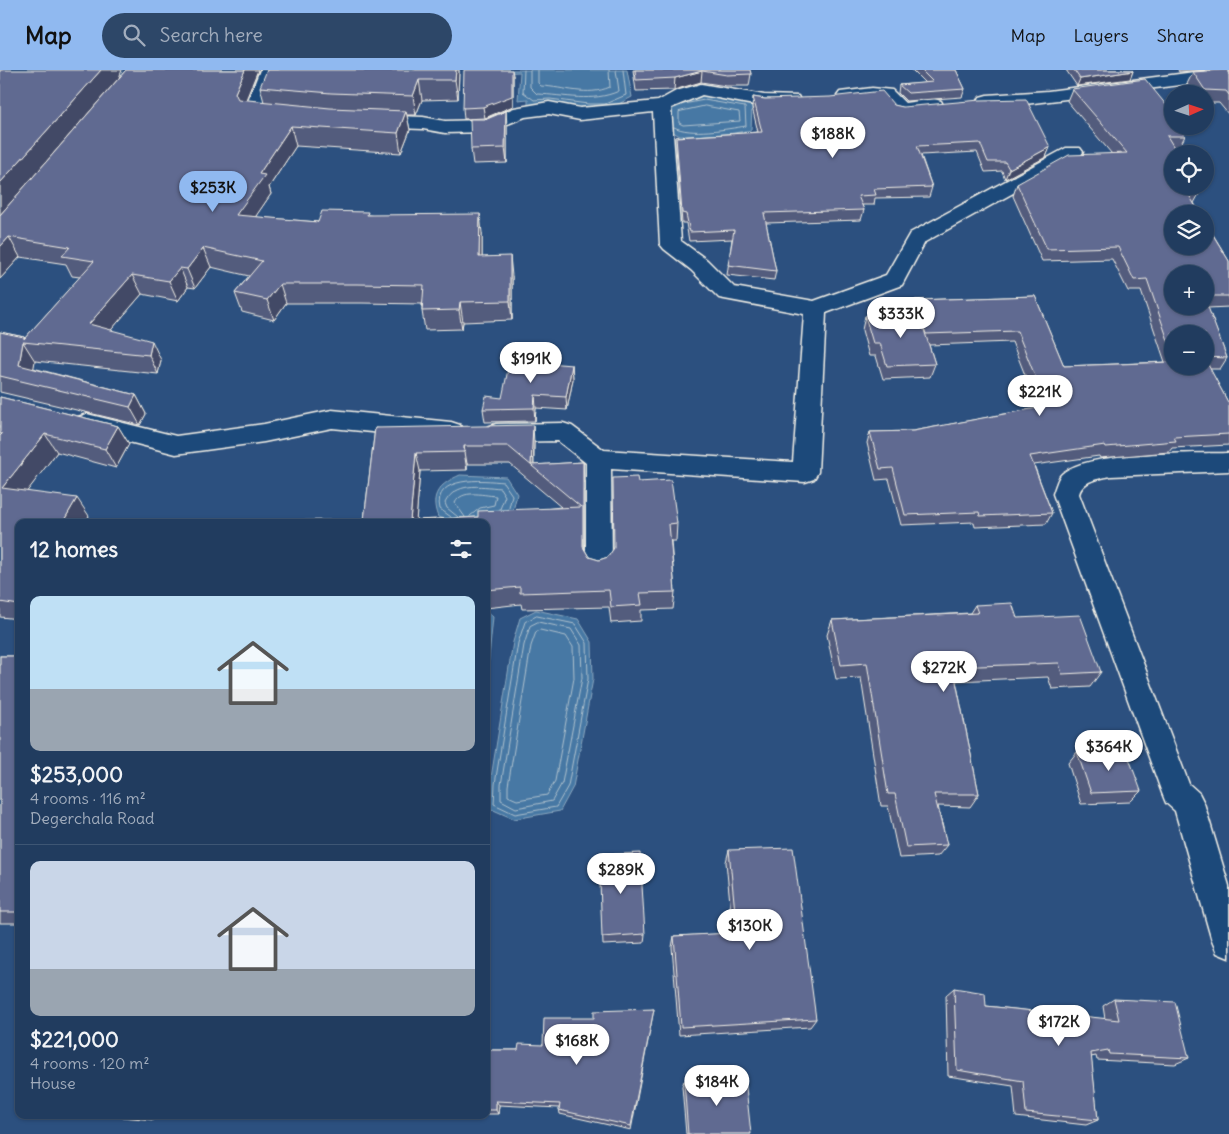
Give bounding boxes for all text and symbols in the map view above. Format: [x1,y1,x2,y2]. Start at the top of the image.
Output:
search box [102,13,452,58]
text: Map [25,20,72,50]
icon: search [120,21,148,49]
text: Search here [160,23,263,47]
text: Map [1010,24,1045,47]
text: Layers [1073,24,1129,47]
text: Share [1157,24,1204,47]
north arrow [1164,85,1214,135]
map controls [1164,85,1214,375]
pin: $188K [798,116,868,159]
text: $188K [811,123,855,143]
button: locate [1164,145,1214,195]
pin: $253K [178,170,248,213]
text: $253K [190,177,236,197]
button: layers [1164,205,1214,255]
button: + [1164,265,1214,315]
pin: $333K [866,296,936,339]
text: $333K [878,303,924,323]
button: − [1164,325,1214,375]
pin: $191K [496,342,566,384]
text: $191K [511,348,551,368]
pin: $221K [1005,374,1075,417]
text: $221K [1019,381,1061,401]
icon: filters [447,535,475,563]
text: 12 homes [30,536,118,563]
icon: home [208,628,298,718]
pin: $272K [909,650,979,693]
text: $272K [922,657,966,677]
pin: $364K [1074,730,1144,772]
text: $364K [1086,736,1132,756]
text: $253,000 [30,761,123,788]
text: 4 rooms · 116 m² [30,788,146,808]
text: Degerchala Road [30,808,154,828]
pin: $289K [586,852,656,895]
text: $289K [598,859,644,879]
icon: home [208,894,298,984]
pin: $130K [715,908,785,951]
text: $130K [728,915,772,935]
pin: $172K [1024,1004,1094,1047]
text: $172K [1038,1011,1080,1031]
pin: $168K [542,1024,612,1066]
text: $221,000 [30,1026,119,1053]
text: $168K [555,1030,599,1050]
text: 4 rooms · 120 m² [30,1053,149,1073]
pin: $184K [682,1064,752,1107]
text: $184K [695,1071,739,1091]
text: House [30,1073,76,1093]

